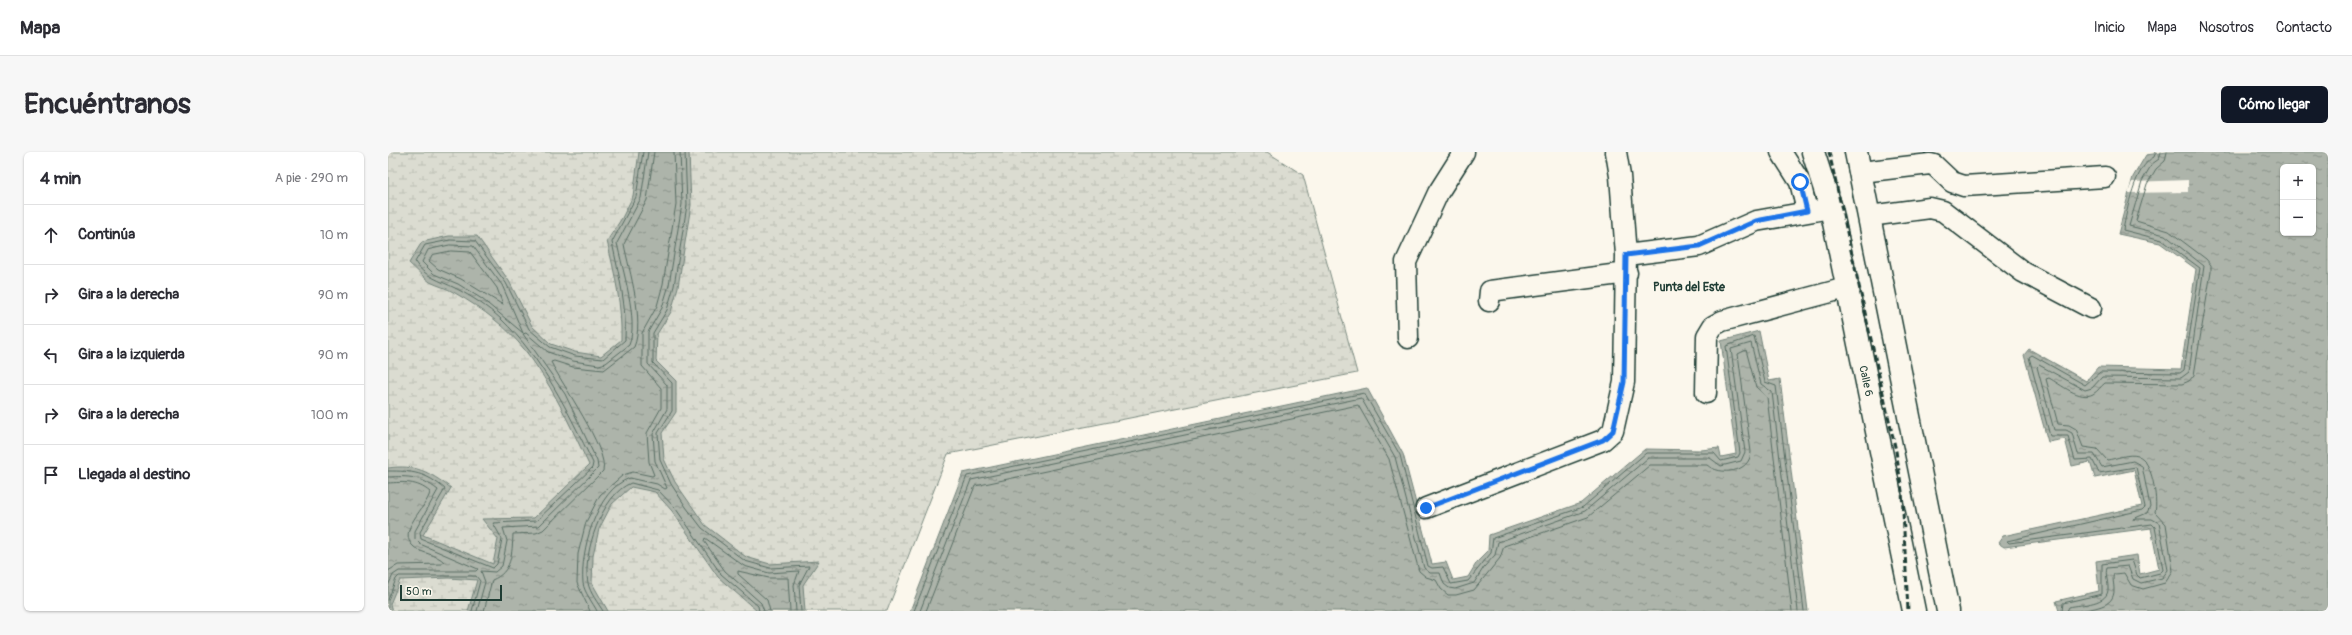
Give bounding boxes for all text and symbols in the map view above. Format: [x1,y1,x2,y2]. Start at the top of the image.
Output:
text: Mapa [20,16,60,40]
text: Inicio [2094,19,2125,36]
text: Mapa [2147,19,2177,36]
text: Nosotros [2199,19,2254,36]
text: Contacto [2276,19,2332,36]
button: Cómo llegar [2221,86,2328,123]
text: Encuéntranos [24,87,191,122]
map controls [2280,164,2316,236]
button: + [2280,164,2316,200]
text: 4 min [40,168,81,189]
text: A pie · 290 m [275,170,348,186]
route start [1791,173,1809,191]
button: − [2280,200,2316,236]
icon: ahead [40,224,62,246]
text: Continúa [78,225,135,244]
text: 10 m [320,227,348,243]
district label: Punta del Este [1653,280,1726,295]
icon: right [40,284,62,306]
text: Gira a la derecha [78,285,179,304]
text: 90 m [318,287,348,303]
icon: left [40,344,62,366]
text: Gira a la izquierda [78,345,185,364]
text: 90 m [318,347,348,363]
street label: Calle 6 [1856,364,1876,398]
icon: right [40,404,62,426]
text: Gira a la derecha [78,405,179,424]
text: 100 m [311,407,348,423]
icon: arrive [40,464,62,486]
text: Llegada al destino [78,465,190,484]
route end [1417,499,1435,517]
scale bar [400,583,502,602]
text: 50 m [406,585,432,598]

